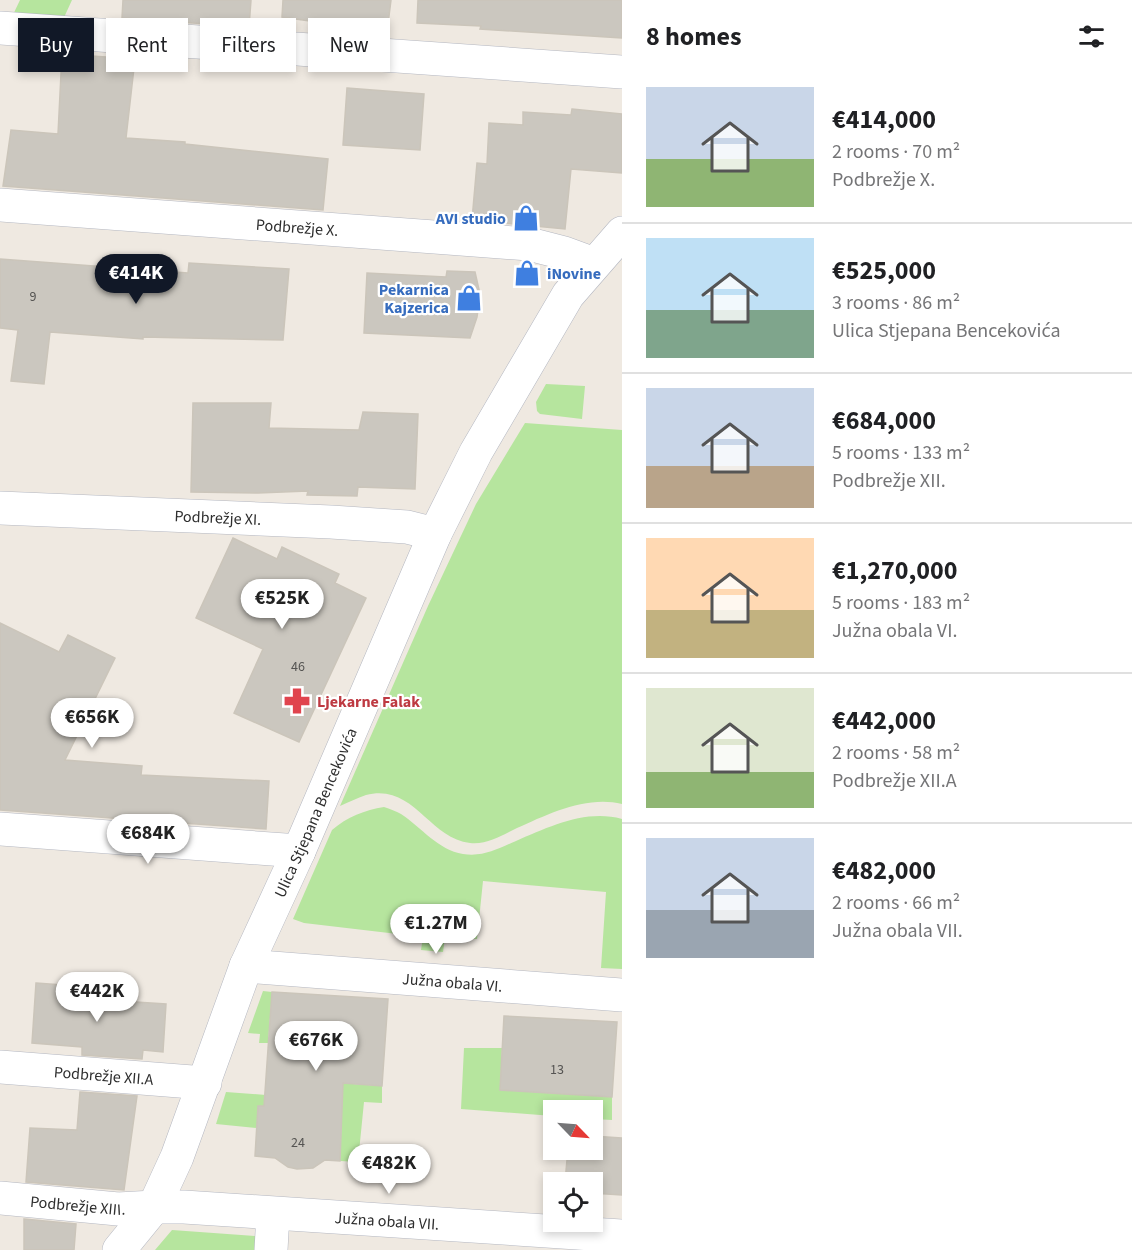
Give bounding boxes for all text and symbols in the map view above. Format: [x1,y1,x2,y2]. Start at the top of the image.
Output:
chip: Buy [18,18,94,72]
chip: Rent [106,18,188,72]
chip: Filters [200,18,296,72]
chip: New [308,18,390,72]
text: 8 homes [646,18,741,55]
icon: filters [1075,20,1108,53]
text: €414,000 [832,101,936,138]
icon: home [694,111,766,183]
text: 2 rooms · 70 m² [832,138,960,166]
text: Podbrežje X. [832,166,935,194]
shop icon: AVI studio [511,203,541,233]
place label: AVI studio [435,208,506,230]
street label: Podbrežje X. [255,214,339,242]
text: €525,000 [832,252,936,289]
pin: €414K [94,254,178,305]
shop icon: iNovine [512,258,542,288]
text: €414K [109,259,163,287]
icon: home [694,262,766,334]
place label: iNovine [547,263,601,285]
place label: Pekarnica Kajzerica [379,279,449,319]
shop icon: Pekarnica Kajzerica [454,283,484,313]
house number: 9 [30,287,37,307]
text: 3 rooms · 86 m² [832,289,960,317]
text: Ulica Stjepana Bencekovića [832,317,1060,345]
text: €684,000 [832,402,936,439]
icon: home [694,412,766,484]
text: 5 rooms · 133 m² [832,439,970,467]
text: Podbrežje XII. [832,467,946,495]
street label: Podbrežje XI. [174,505,262,531]
text: €1,270,000 [832,552,957,589]
icon: home [694,562,766,634]
pin: €525K [240,579,324,630]
text: €525K [255,584,309,612]
text: 5 rooms · 183 m² [832,589,970,617]
text: Južna obala VI. [832,617,957,645]
house number: 46 [291,657,305,677]
pharmacy icon: Ljekarne Falak [282,686,312,716]
place label: Ljekarne Falak [317,691,420,713]
pin: €656K [50,698,134,749]
text: €442,000 [832,702,936,739]
text: €656K [65,703,119,731]
icon: home [694,712,766,784]
street label: Ulica Stjepana Bencekovića [269,725,363,901]
text: 2 rooms · 58 m² [832,739,960,767]
text: Podbrežje XII.A [832,767,957,795]
pin: €684K [106,814,190,865]
text: €684K [121,819,175,847]
text: €482,000 [832,852,936,889]
icon: home [694,862,766,934]
text: 2 rooms · 66 m² [832,889,960,917]
pin: €1.27M [387,904,485,955]
text: €1.27M [404,909,468,937]
text: Južna obala VII. [832,917,963,945]
street label: Južna obala VI. [401,968,503,998]
pin: €442K [55,972,139,1023]
text: €442K [70,977,124,1005]
pin: €676K [274,1021,358,1072]
text: €676K [289,1026,343,1054]
house number: 13 [550,1060,564,1080]
street label: Podbrežje XII.A [53,1061,154,1091]
north arrow [543,1100,603,1160]
map controls [543,1100,603,1232]
house number: 24 [291,1133,305,1153]
pin: €482K [347,1144,431,1195]
text: €482K [362,1149,416,1177]
button: locate [543,1172,603,1232]
street label: Podbrežje XIII. [29,1191,126,1221]
street label: Južna obala VII. [334,1207,440,1236]

